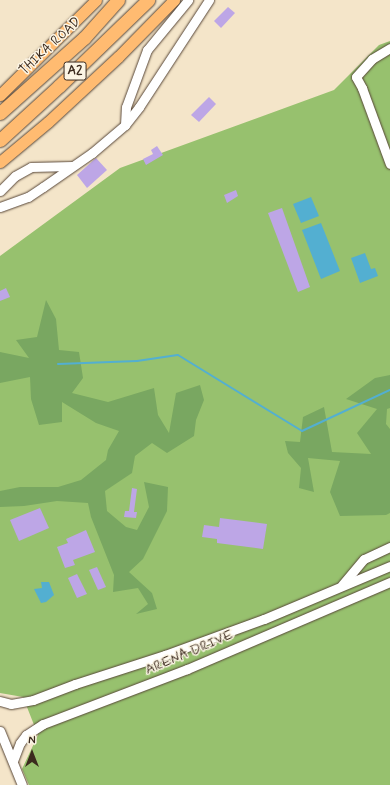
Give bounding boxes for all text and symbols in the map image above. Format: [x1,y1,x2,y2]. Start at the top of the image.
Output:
street label: THIKA ROAD [15,13,85,79]
road number: A2 [63,60,87,82]
street label: ARENA DRIVE [142,626,236,678]
north arrow [12,733,52,773]
text: N [28,734,36,748]

